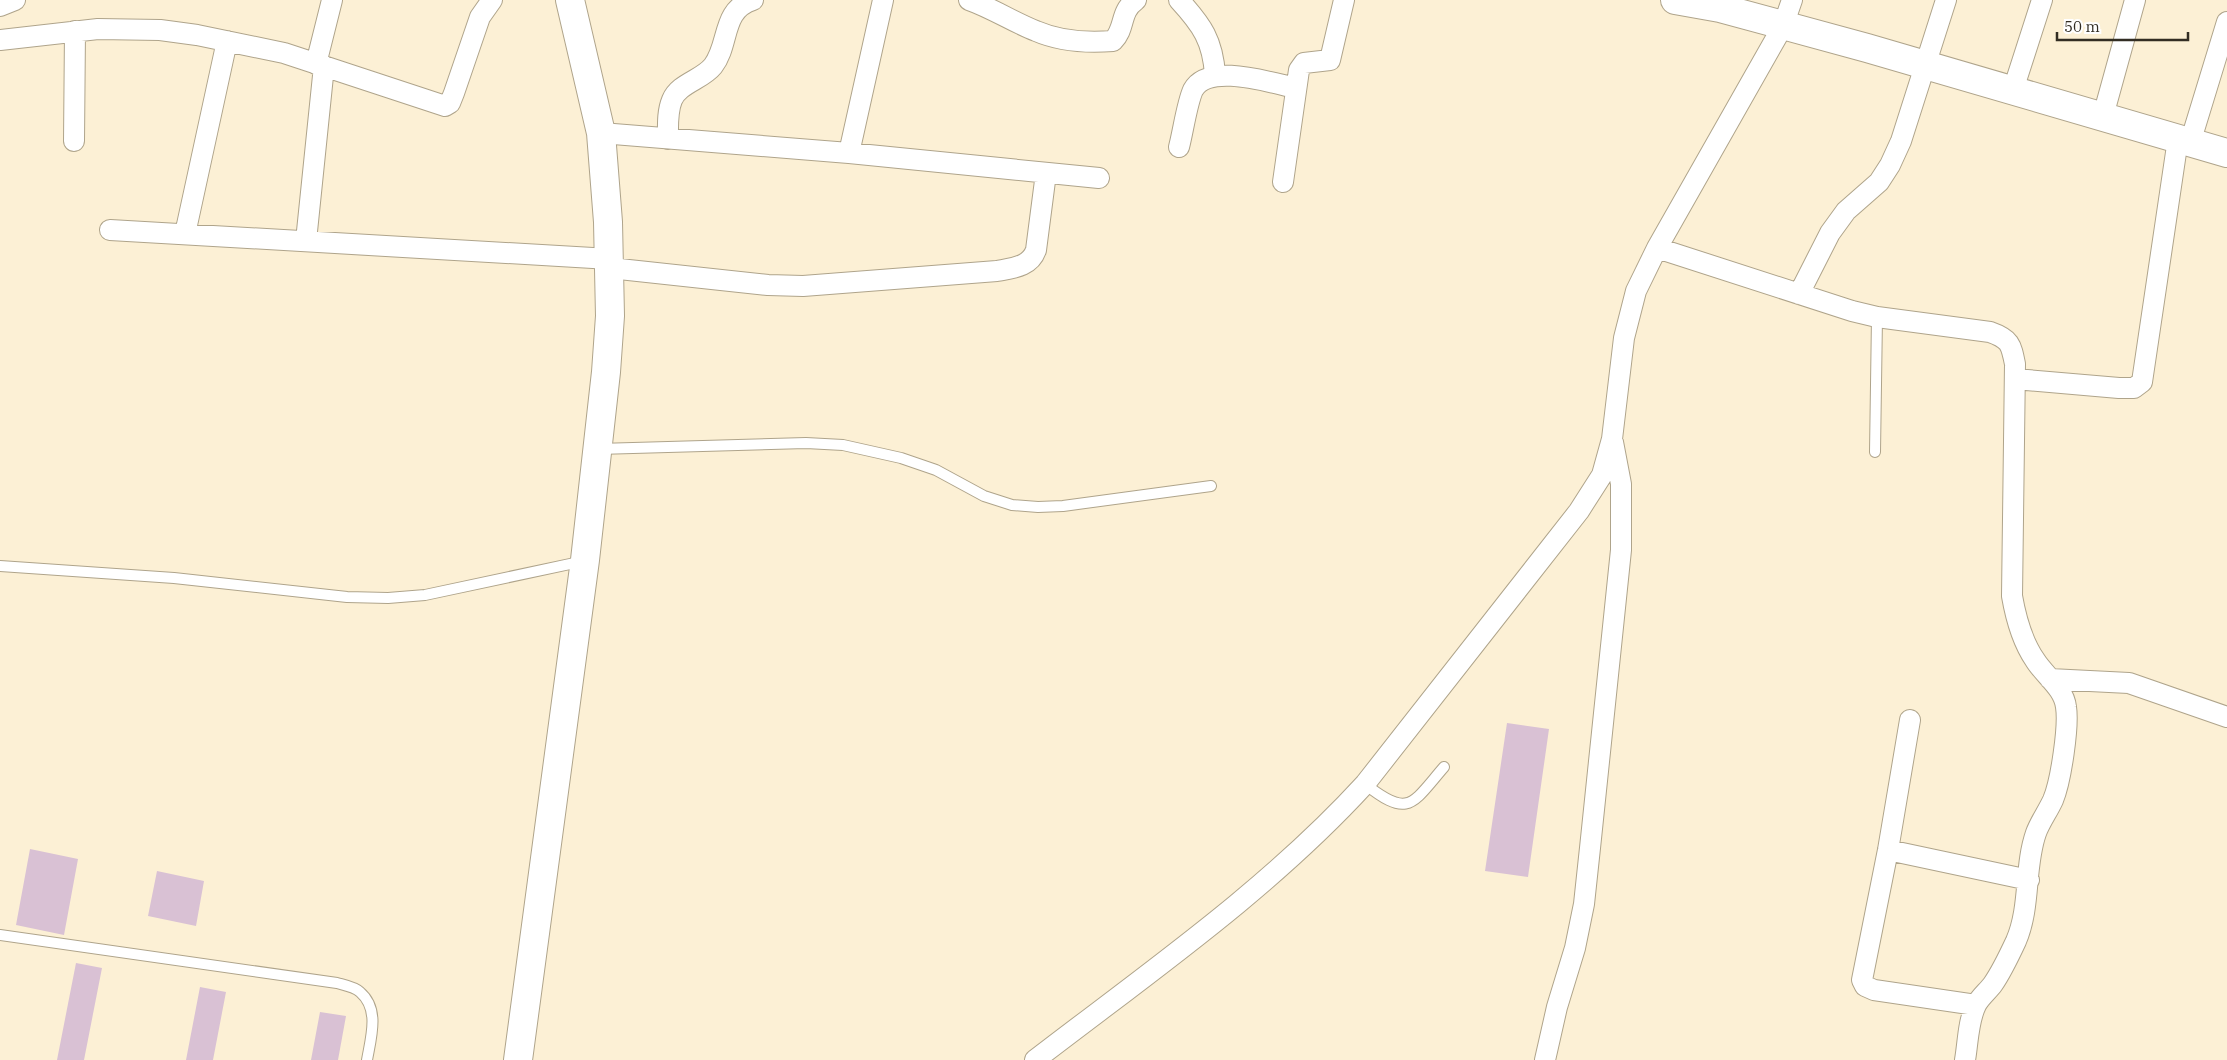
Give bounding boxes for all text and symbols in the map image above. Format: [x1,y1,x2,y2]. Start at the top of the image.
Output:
scale bar [2057,10,2188,42]
text: 50 m [2064,17,2100,36]

